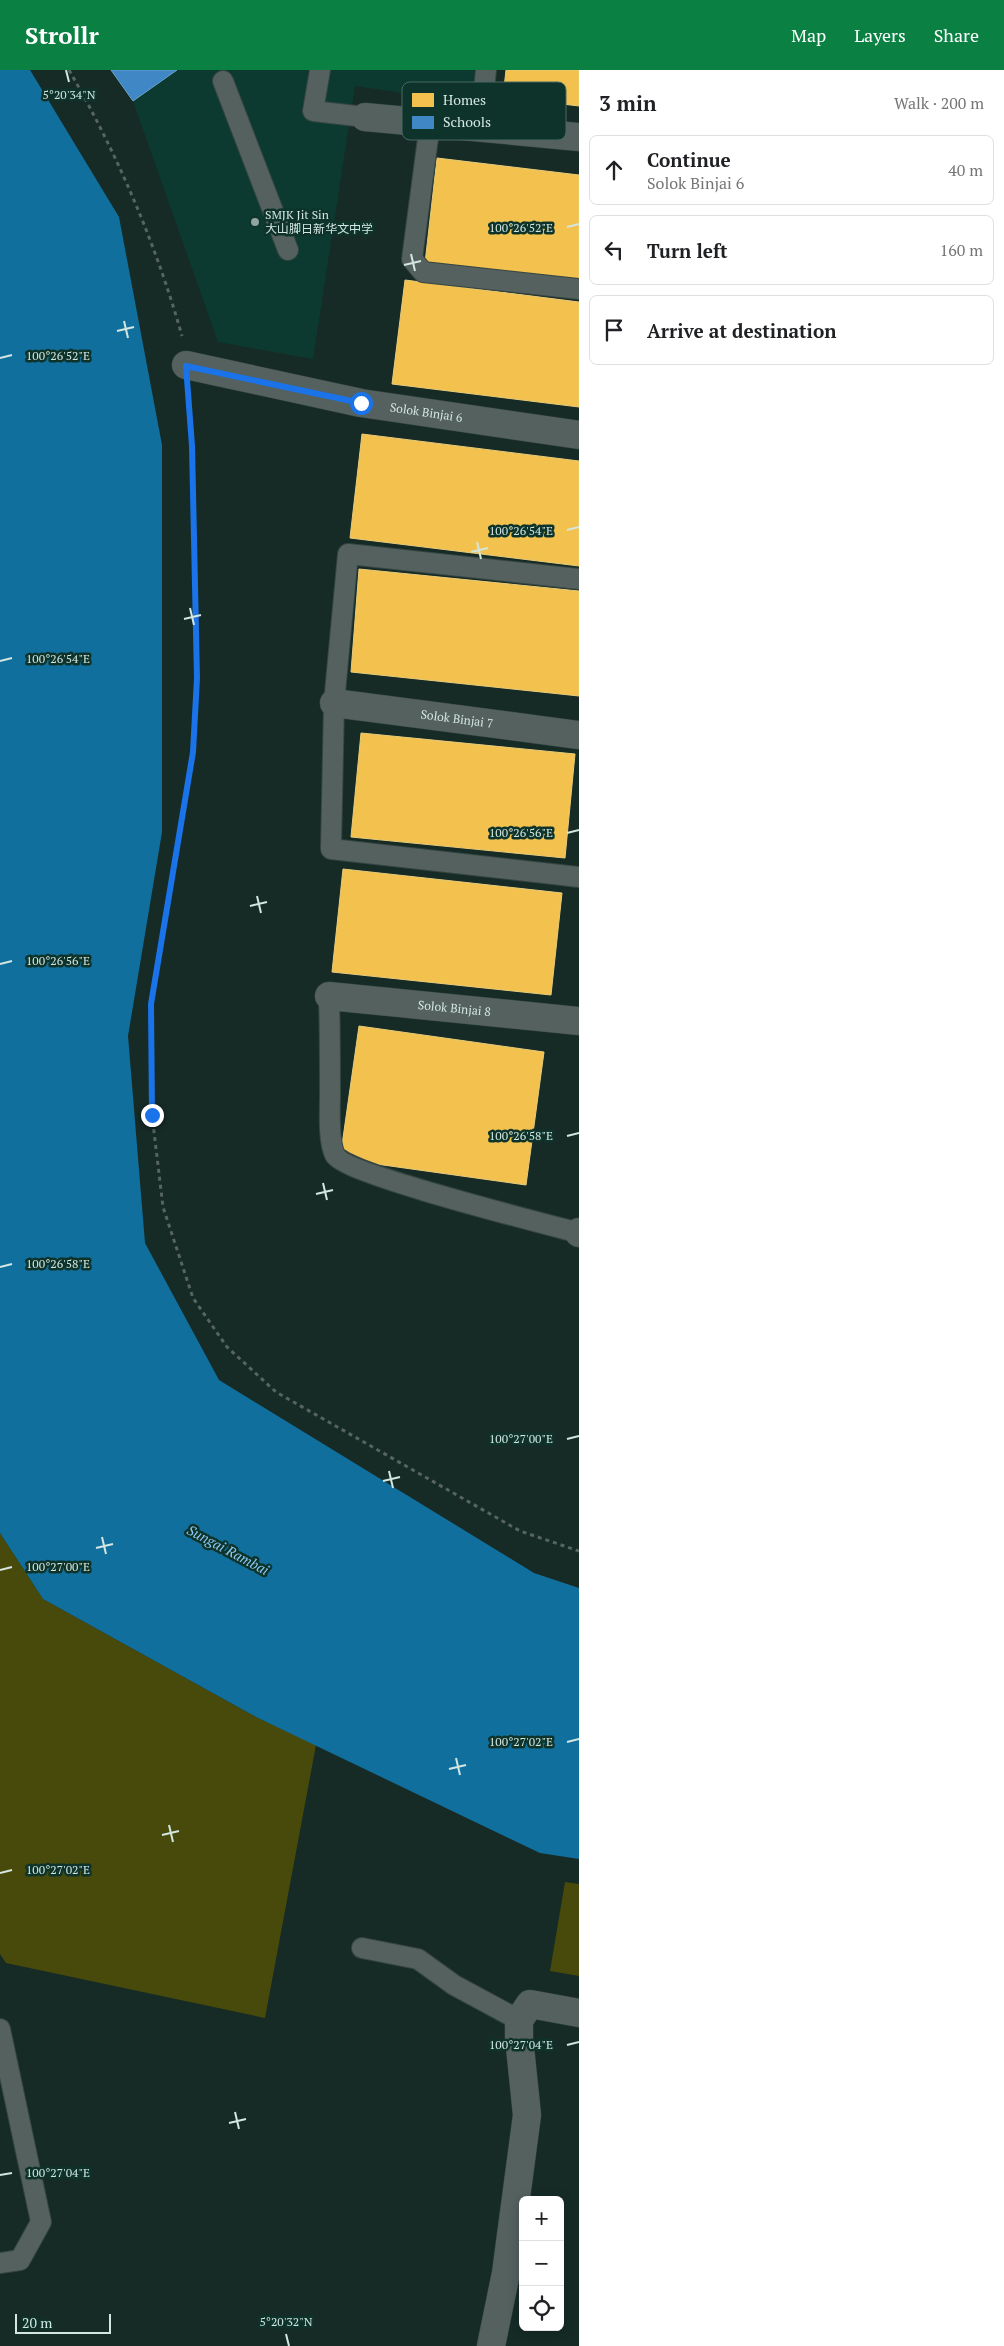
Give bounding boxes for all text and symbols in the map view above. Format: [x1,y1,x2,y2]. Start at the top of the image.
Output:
text: Strollr [25,19,99,51]
text: Map [791,23,826,47]
text: Layers [854,23,906,47]
text: Share [934,23,979,47]
legend [402,82,566,140]
text: 5°20'34"N [42,87,96,102]
text: 3 min [599,89,656,117]
text: Homes [443,90,486,109]
text: Walk · 200 m [894,92,984,114]
text: Schools [443,112,491,131]
text: Continue [647,147,731,172]
icon: ahead [600,156,628,184]
text: 40 m [948,159,983,181]
text: Solok Binjai 6 [647,172,744,194]
place label: SMJK Jit Sin 大山脚日新华文中学 [265,207,373,236]
marker: SMJK Jit Sin 大山脚日新华文中学 [249,216,261,228]
text: 100°26'52"E [489,220,553,235]
icon: left [600,236,628,264]
text: Turn left [647,238,728,263]
text: 160 m [940,239,983,261]
icon: arrive [600,316,628,344]
text: Arrive at destination [647,318,836,343]
text: 100°26'52"E [26,348,90,363]
route start [350,392,373,415]
street label: Solok Binjai 6 [389,399,464,425]
text: 100°26'54"E [489,523,553,538]
text: 100°26'54"E [26,651,90,666]
street label: Solok Binjai 7 [420,706,494,731]
text: 100°26'56"E [489,825,553,840]
text: 100°26'56"E [26,953,90,968]
street label: Solok Binjai 8 [417,997,492,1019]
route end [141,1104,164,1127]
text: 100°26'58"E [489,1128,553,1143]
text: 100°26'58"E [26,1256,90,1271]
text: 100°27'00"E [489,1431,553,1446]
water label: Sungai Rambai [184,1520,273,1579]
text: 100°27'00"E [26,1559,90,1574]
text: 100°27'02"E [489,1734,553,1749]
text: 100°27'02"E [26,1862,90,1877]
text: 100°27'04"E [489,2037,553,2052]
text: 100°27'04"E [26,2165,90,2180]
map controls [519,2196,564,2331]
button: + [519,2196,564,2241]
button: − [519,2241,564,2286]
button: locate [519,2286,564,2331]
scale bar [15,2311,111,2334]
text: 20 m [22,2313,52,2332]
text: 5°20'32"N [259,2314,313,2329]

